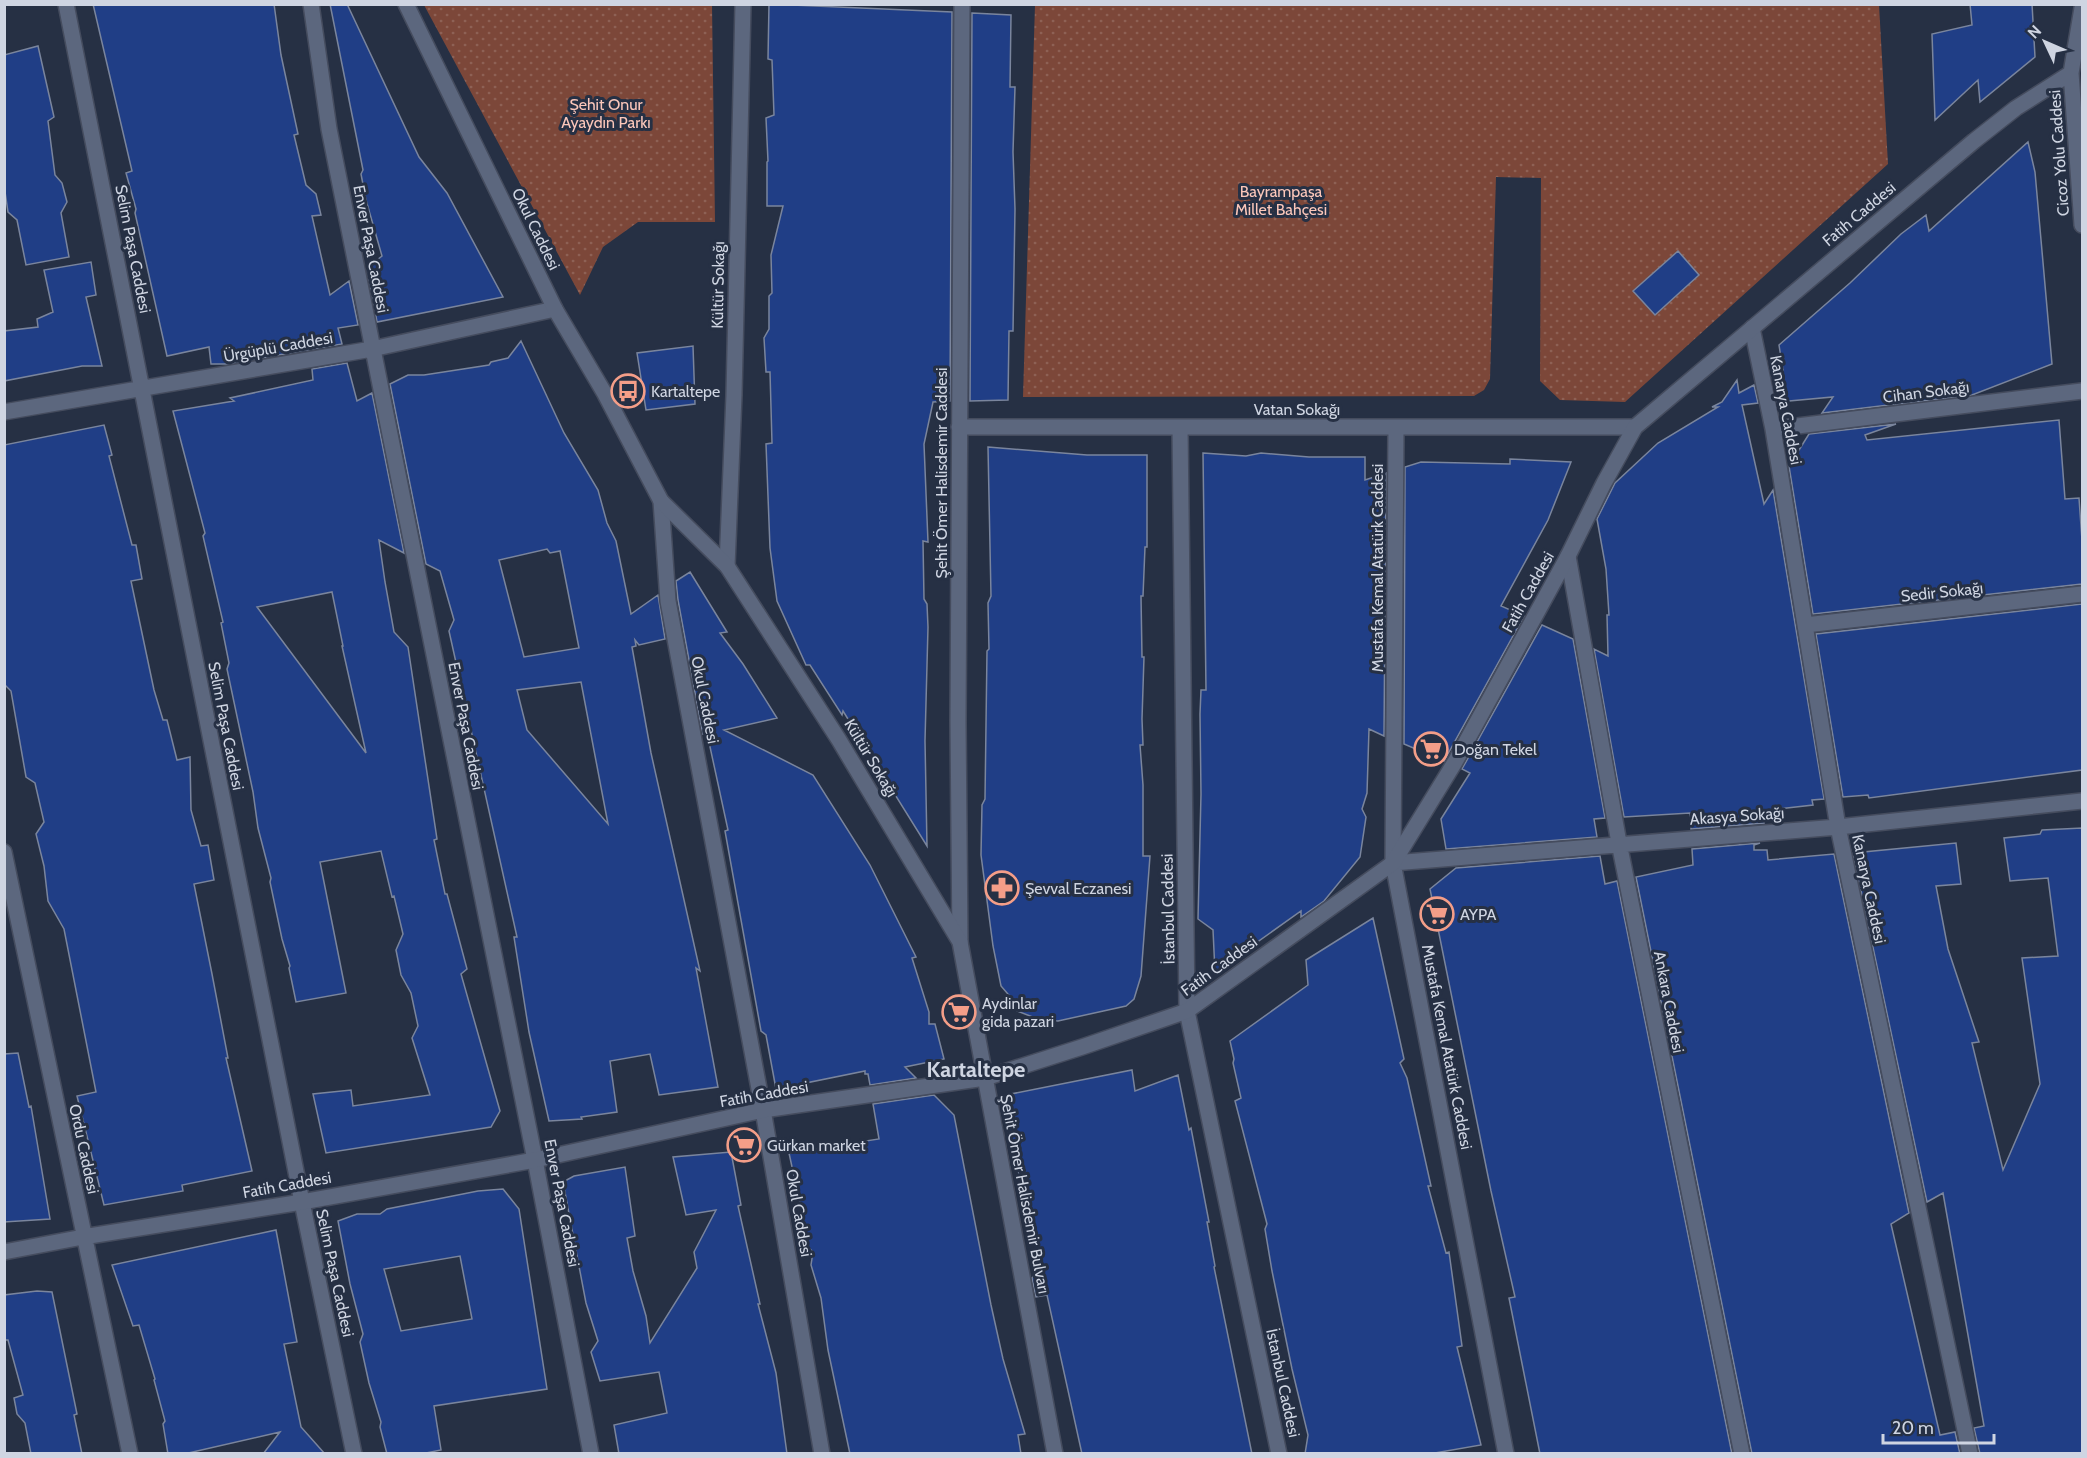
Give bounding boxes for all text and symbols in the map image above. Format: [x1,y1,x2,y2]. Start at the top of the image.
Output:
north arrow [2015,12,2075,72]
text: N [2024,21,2045,43]
street label: Cicoz Yolu Caddesi [2045,89,2073,217]
park label: Şehit Onur Ayaydın Parkı [561,95,651,132]
street label: Fatih Caddesi [1819,178,1899,250]
park label: Bayrampaşa Millet Bahçesi [1235,182,1327,219]
street label: Selim Paşa Caddesi [111,183,155,315]
street label: Enver Paşa Caddesi [349,183,393,315]
street label: Okul Caddesi [508,185,564,273]
street label: Kültür Sokağı [708,241,728,329]
street label: Ürgüplü Caddesi [222,328,334,366]
street label: Kanarya Caddesi [1766,354,1806,466]
street label: Şehit Ömer Halisdemir Caddesi [932,368,951,578]
bus stop icon: Kartaltepe [610,373,646,409]
street label: Cihan Sokağı [1882,377,1970,407]
place label: Kartaltepe [651,382,720,401]
street label: Vatan Sokağı [1254,400,1340,419]
street label: Mustafa Kemal Atatürk Caddesi [1368,464,1387,672]
street label: Fatih Caddesi [1498,548,1558,636]
street label: Sedir Sokağı [1900,578,1984,606]
street label: Okul Caddesi [687,655,723,745]
street label: Selim Paşa Caddesi [204,660,248,792]
street label: Enver Paşa Caddesi [444,660,488,792]
street label: Kültür Sokağı [840,716,902,800]
supermarket icon: Doğan Tekel [1413,731,1449,767]
place label: Doğan Tekel [1454,740,1537,759]
street label: Akasya Sokağı [1689,803,1785,829]
street label: Kanarya Caddesi [1848,833,1890,945]
street label: İstanbul Caddesi [1158,853,1178,965]
pharmacy icon: Şevval Eczanesi [984,870,1020,906]
place label: Şevval Eczanesi [1025,879,1131,898]
supermarket icon: AYPA [1419,896,1455,932]
place label: AYPA [1460,905,1496,924]
street label: Fatih Caddesi [1177,932,1261,1000]
street label: Mustafa Kemal Atatürk Caddesi [1418,943,1476,1151]
street label: Ankara Caddesi [1650,949,1688,1055]
supermarket icon: Aydinlar gida pazari [941,994,977,1030]
place label: Aydinlar gida pazari [982,994,1054,1031]
district label: Kartaltepe [927,1056,1025,1083]
street label: Fatih Caddesi [718,1077,810,1111]
street label: Şehit Ömer Halisdemir Bulvarı [996,1093,1054,1295]
street label: Ordu Caddesi [65,1102,103,1196]
supermarket icon: Gürkan market [726,1127,762,1163]
place label: Gürkan market [767,1136,866,1155]
street label: Enver Paşa Caddesi [540,1137,584,1269]
street label: Fatih Caddesi [241,1168,333,1202]
street label: Okul Caddesi [782,1168,816,1258]
street label: Selim Paşa Caddesi [312,1207,358,1339]
street label: İstanbul Caddesi [1262,1327,1304,1439]
scale bar [1883,1407,1994,1445]
text: 20 m [1892,1417,1934,1439]

